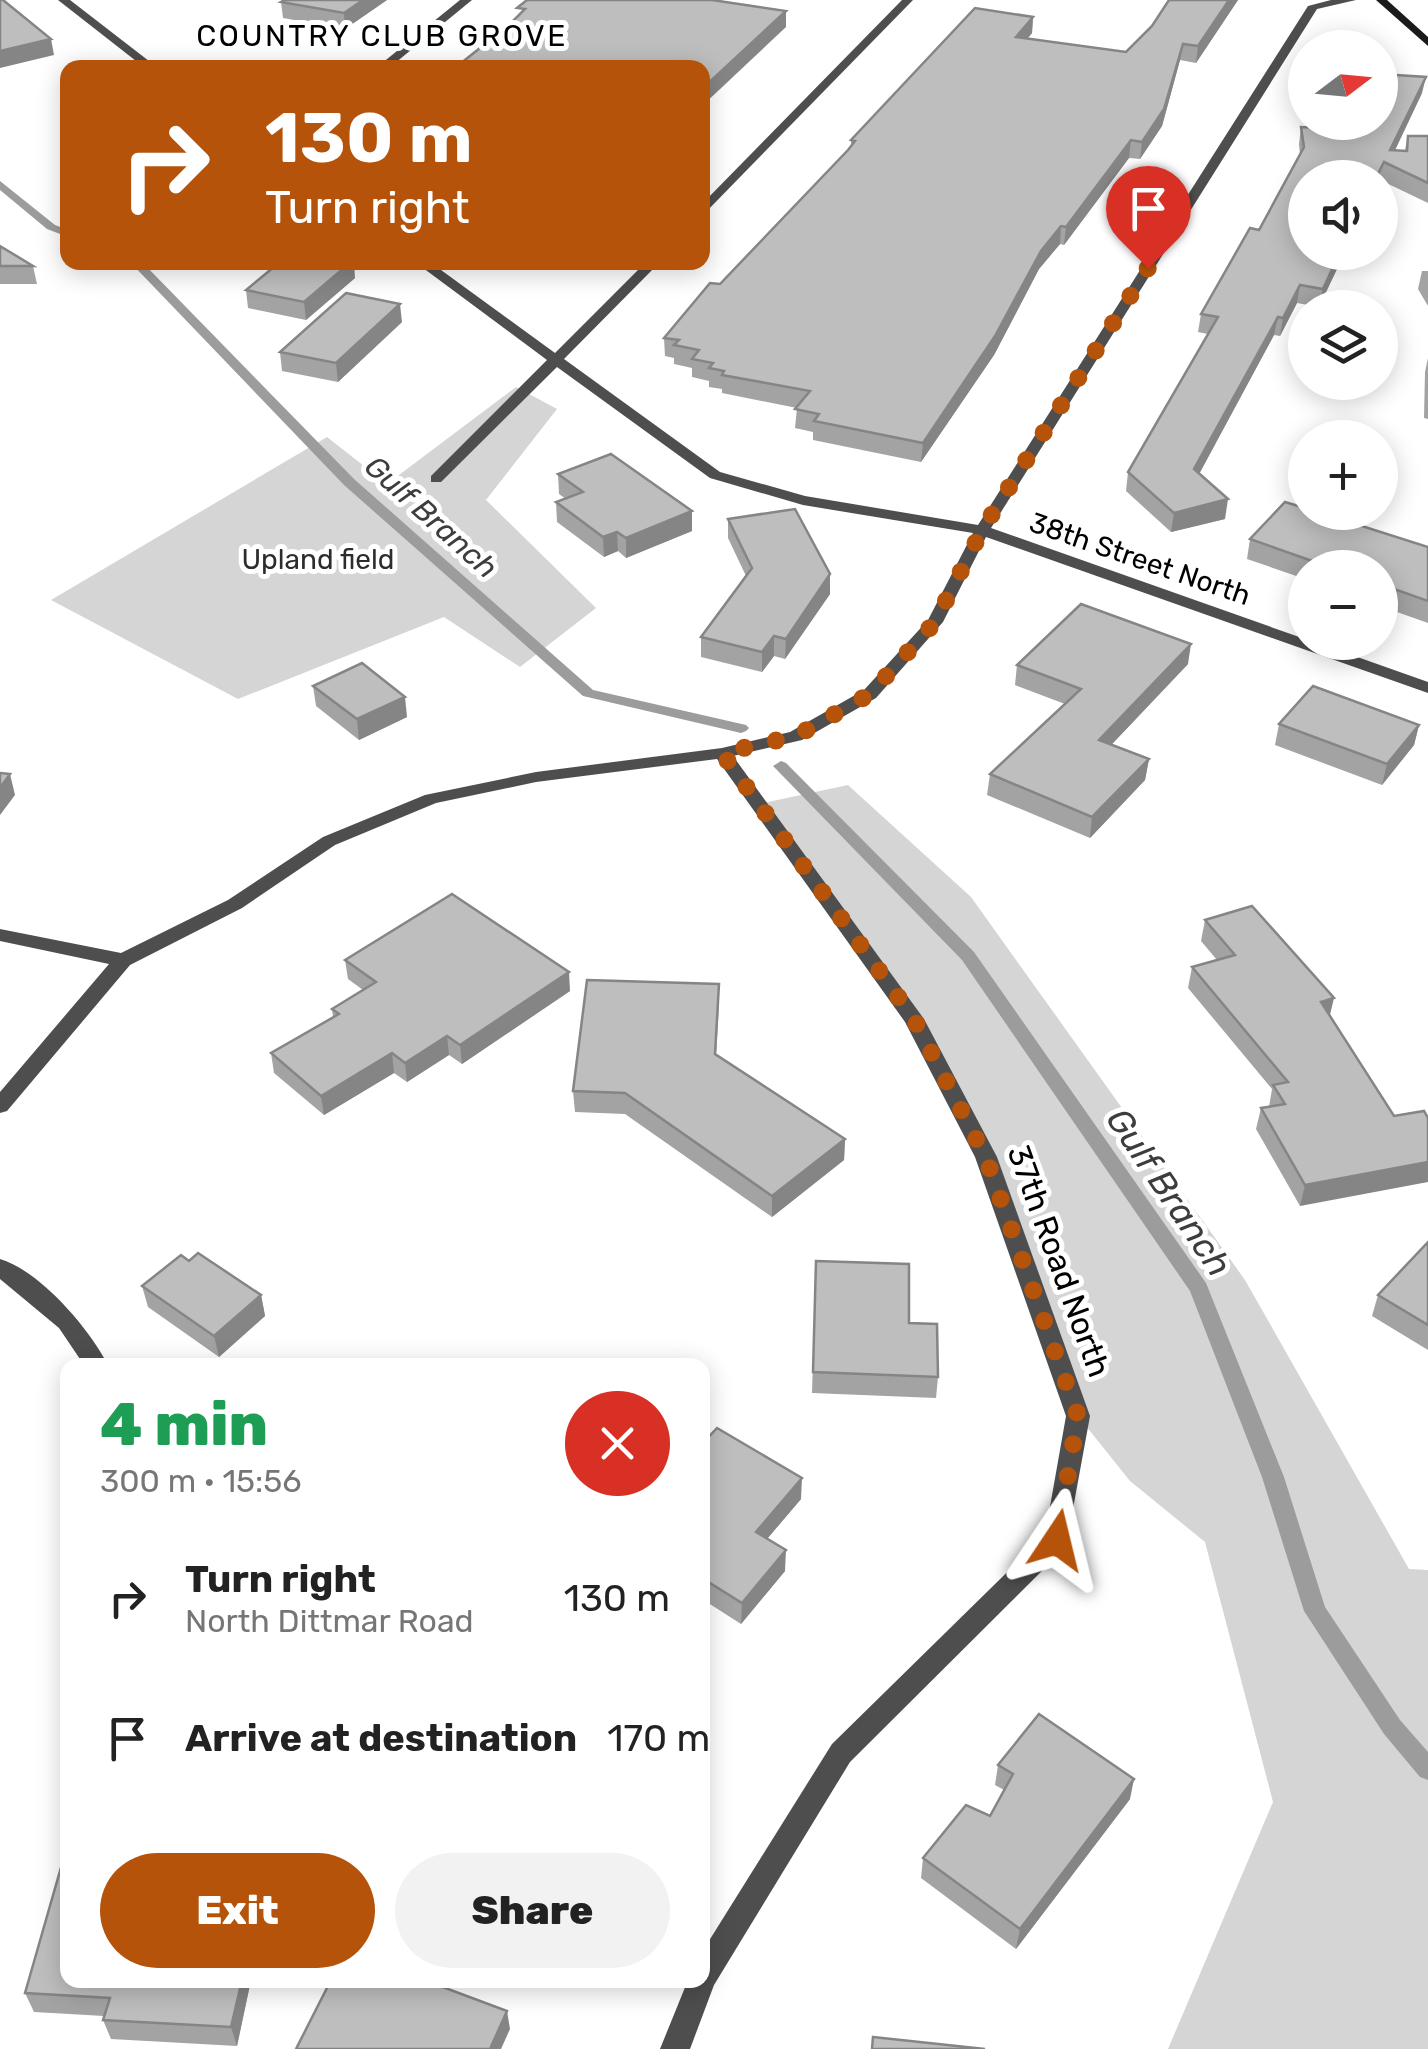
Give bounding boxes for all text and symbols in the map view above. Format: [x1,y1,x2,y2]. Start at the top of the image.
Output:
district label: COUNTRY CLUB GROVE [196,18,568,54]
north arrow [1288,30,1398,140]
map controls [1288,30,1398,660]
text: 130 m [265,97,473,180]
icon: right [100,100,230,230]
button: sound [1288,160,1398,270]
pin [1106,166,1191,269]
text: Turn right [265,181,469,234]
icon: arrive [1121,181,1176,236]
button: layers [1288,290,1398,400]
button: + [1288,420,1398,530]
water label: Gulf Branch [357,448,505,586]
street label: 38th Street North [1025,506,1255,612]
park label: Upland field [241,543,395,576]
button: − [1288,550,1398,660]
water label: Gulf Branch [1097,1100,1241,1284]
street label: 37th Road North [999,1140,1119,1382]
text: 4 min [100,1389,268,1460]
button: close [565,1391,670,1496]
text: 300 m · 15:56 [100,1462,302,1500]
position arrow [1005,1488,1109,1592]
text: Turn right [185,1556,376,1602]
icon: right [100,1571,155,1626]
text: 130 m [564,1575,670,1621]
text: North Dittmar Road [185,1602,474,1640]
icon: arrive [100,1711,155,1766]
text: Arrive at destination [185,1715,577,1761]
text: 170 m [607,1715,710,1761]
button: Exit [100,1853,375,1968]
button: Share [395,1853,670,1968]

